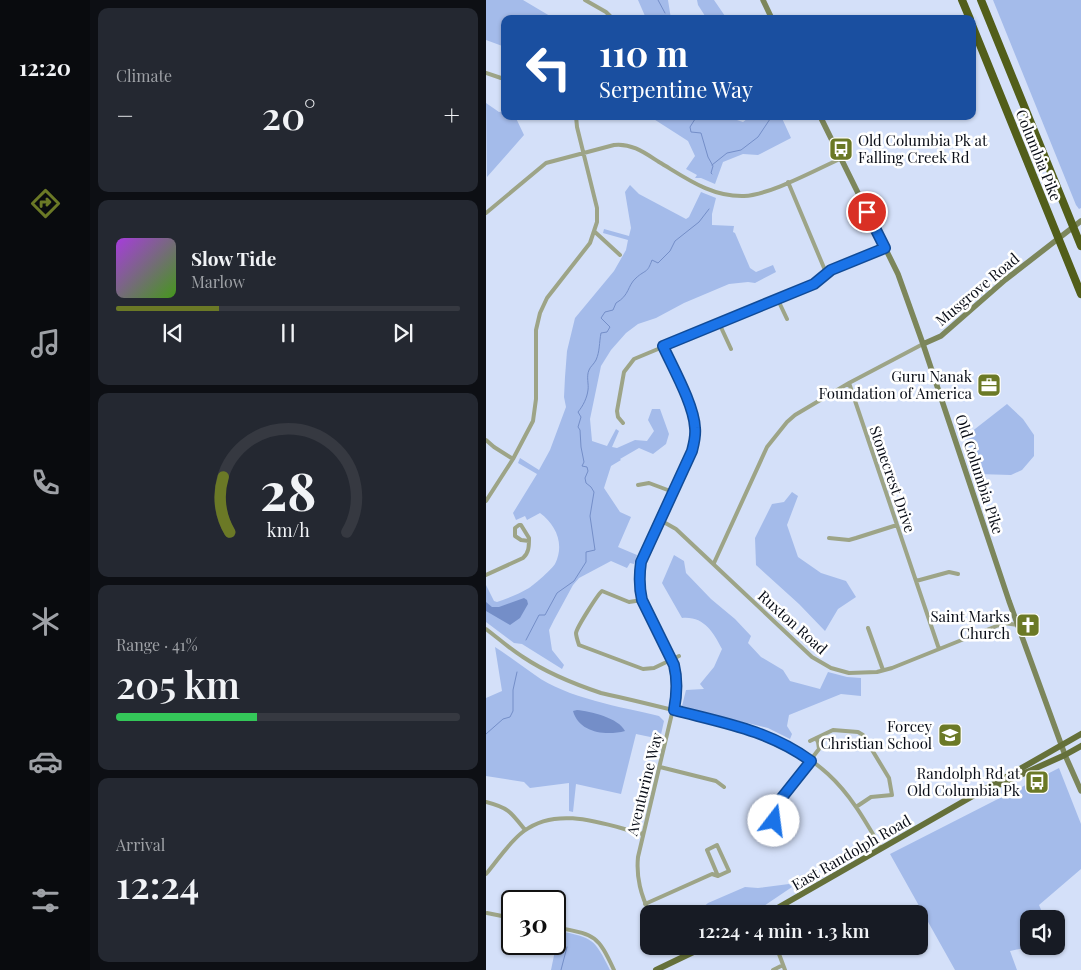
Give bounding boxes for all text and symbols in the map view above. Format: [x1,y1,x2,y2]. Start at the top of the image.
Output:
text: 110 m [599,29,688,76]
icon: left [516,35,581,100]
text: 12:20 [19,52,71,82]
text: Climate [116,65,172,86]
text: Serpentine Way [599,74,753,104]
text: 20° [262,89,316,140]
text: − [116,96,134,133]
text: + [444,96,460,133]
street label: Columbia Pike [1012,106,1066,204]
place label: Old Columbia Pk at Falling Creek Rd [858,130,988,167]
bus stop icon: Old Columbia Pk at Falling Creek Rd [828,136,854,162]
icon: directions [28,186,63,221]
pin [846,191,888,233]
icon: arrive [853,198,881,226]
text: Slow Tide [191,245,276,271]
street label: Musgrove Road [931,248,1023,330]
text: Marlow [191,271,245,292]
icon: previous [159,319,187,347]
icon: pause [274,319,302,347]
icon: next [389,319,417,347]
icon: music [28,326,63,361]
place label: Guru Nanak Foundation of America [819,366,973,403]
office icon: Guru Nanak Foundation of America [976,372,1002,398]
street label: Old Columbia Pike [951,412,1009,536]
street label: Stonecrest Drive [865,423,921,535]
text: 28 [260,455,316,524]
icon: phone [28,465,63,500]
text: km/h [267,518,310,541]
street label: Ruxton Road [754,586,832,659]
icon: climate [28,604,63,639]
place label: Saint Marks Church [930,606,1010,643]
church icon: Saint Marks Church [1015,612,1041,638]
text: Range · 41% [116,634,198,655]
text: 205 km [116,658,240,709]
place label: Forcey Christian School [820,716,932,753]
school or university icon: Forcey Christian School [937,722,963,748]
street label: Aventurine Way [621,730,667,839]
icon: car [28,744,63,779]
place label: Randolph Rd at Old Columbia Pk [907,763,1021,800]
bus stop icon: Randolph Rd at Old Columbia Pk [1024,769,1050,795]
position arrow [747,794,799,846]
street label: East Randolph Road [788,810,915,894]
text: Arrival [116,834,165,855]
text: 12:24 [116,858,199,909]
icon: filters [28,883,63,918]
speed limit sign: 30 [501,890,566,955]
map controls [1020,910,1065,955]
button: sound [1020,910,1065,955]
text: 12:24 · 4 min · 1.3 km [698,917,870,943]

